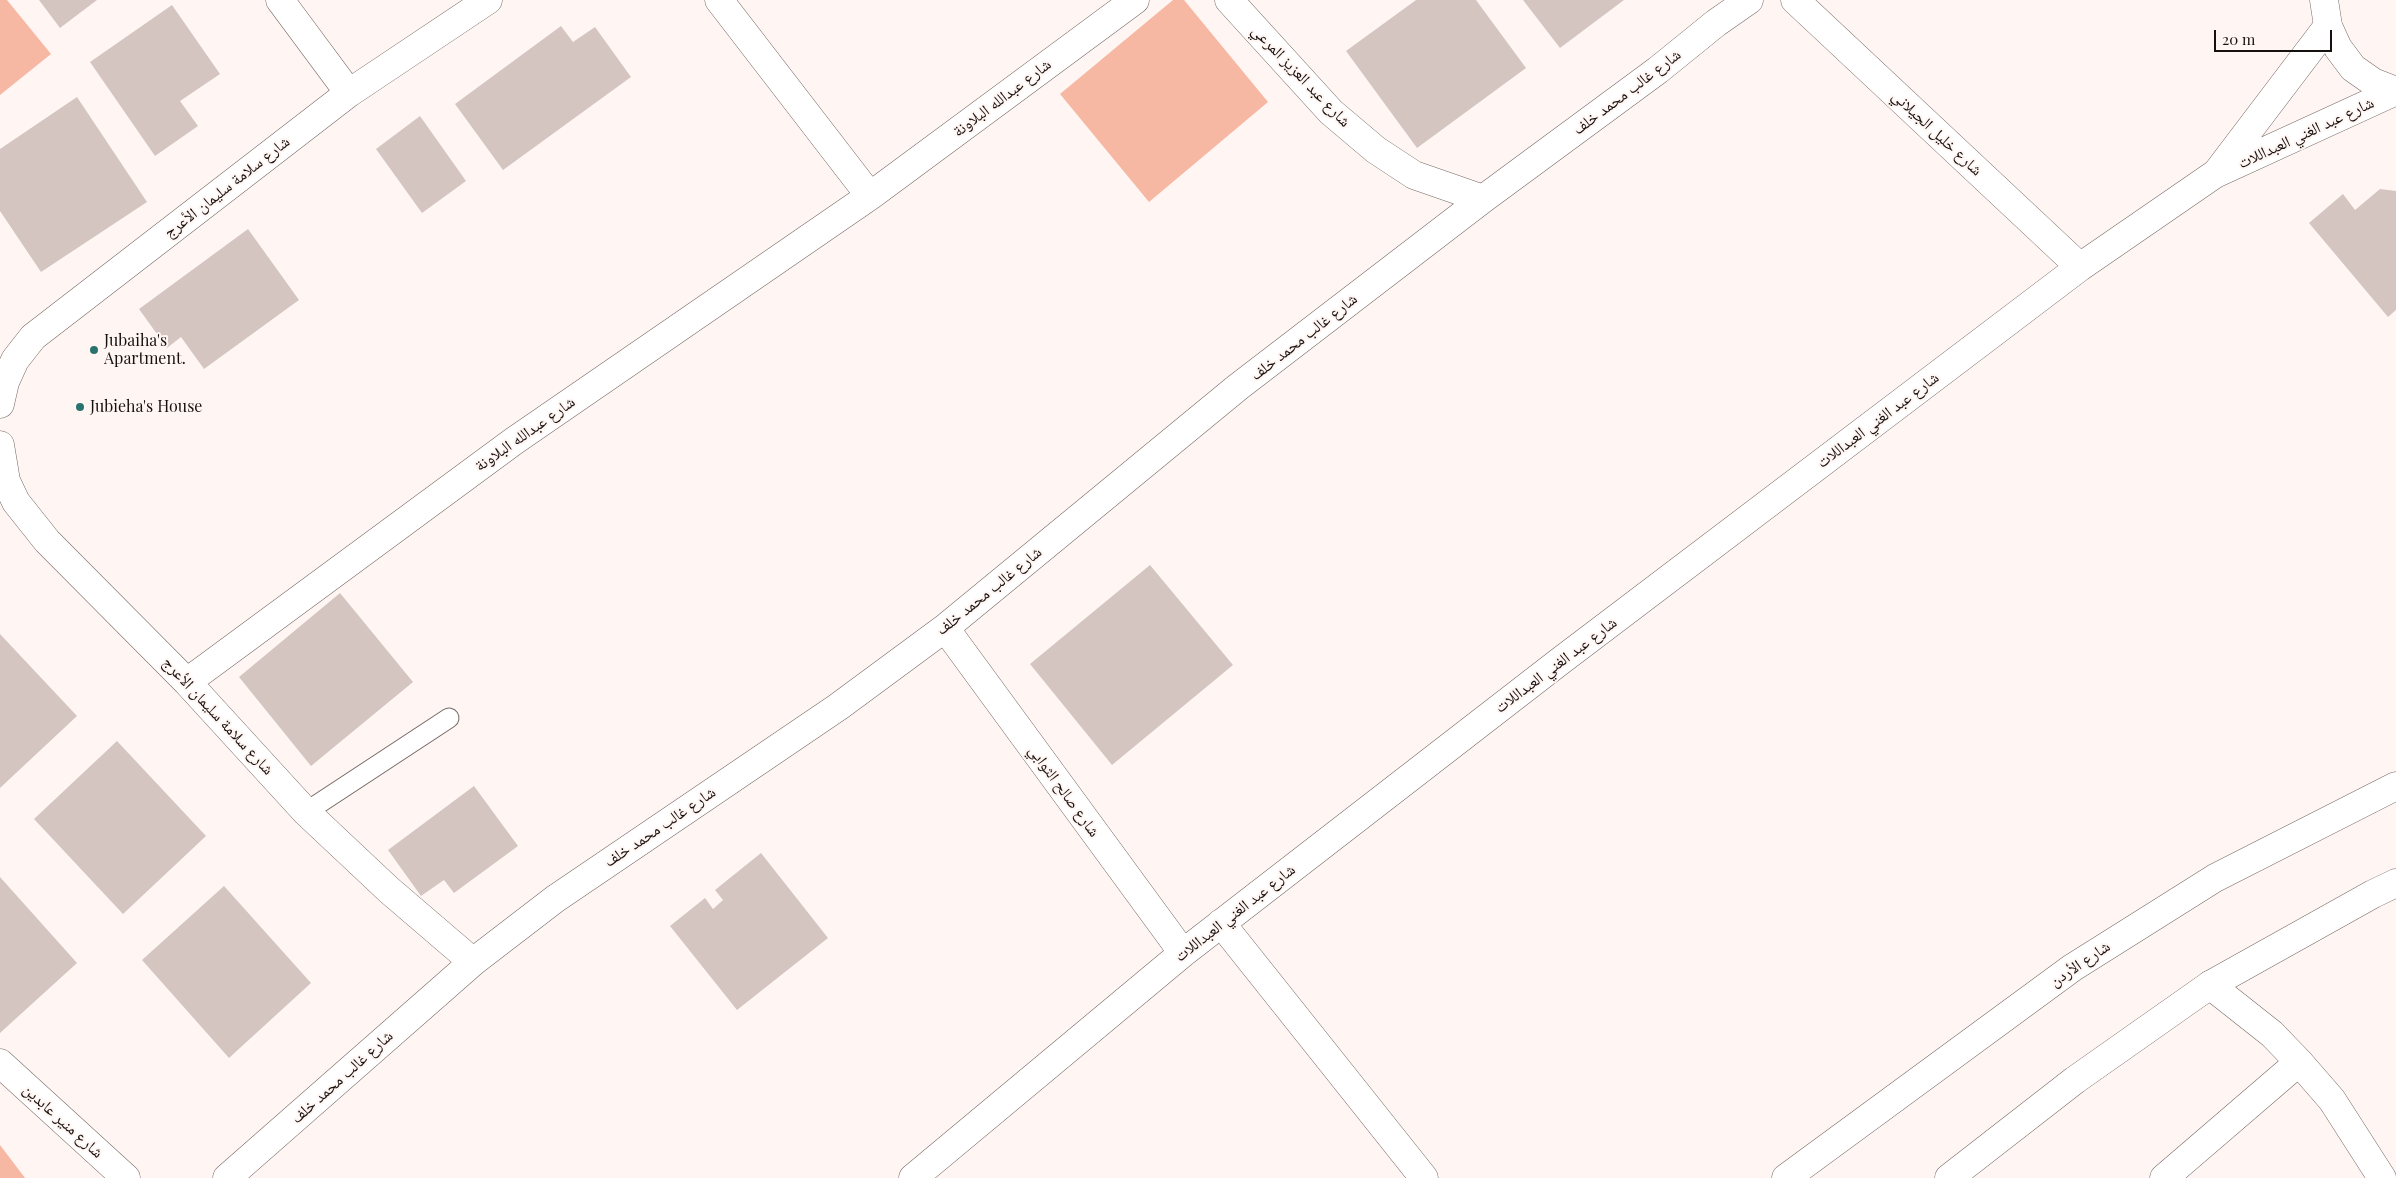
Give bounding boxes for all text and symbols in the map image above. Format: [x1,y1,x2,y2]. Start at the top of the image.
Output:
scale bar [2216,20,2334,52]
street label: شارع عبد العزيز المرعي [1247,21,1355,131]
text: 20 m [2222,29,2255,49]
street label: شارع غالب محمد خلف [1569,45,1685,139]
street label: شارع عبدالله البلاونة [949,55,1055,141]
street label: شارع خليل الجيلاني [1888,86,1986,180]
street label: شارع عبد الغني العبداللات [2235,93,2377,173]
street label: شارع سلامة سليمان الأعرج [160,132,294,242]
street label: شارع غالب محمد خلف [1247,289,1361,385]
place label: Jubaiha's Apartment. [104,331,186,369]
marker: Jubaiha's Apartment. [88,344,100,356]
street label: شارع عبد الغني العبداللات [1813,368,1943,472]
street label: شارع عبدالله البلاونة [471,392,579,476]
place label: Jubieha's House [90,397,202,417]
marker: Jubieha's House [74,401,86,413]
street label: شارع غالب محمد خلف [932,543,1046,639]
street label: شارع عبد الغني العبداللات [1491,613,1621,717]
street label: شارع سلامة سليمان الأعرج [158,653,278,779]
street label: شارع صالح الثوابي [1024,741,1104,841]
street label: شارع غالب محمد خلف [601,783,719,871]
street label: شارع عبد الغني العبداللات [1171,860,1299,966]
street label: شارع الأردن [2046,937,2114,991]
street label: شارع غالب محمد خلف [287,1026,397,1128]
street label: شارع منير عابدين [19,1080,107,1162]

